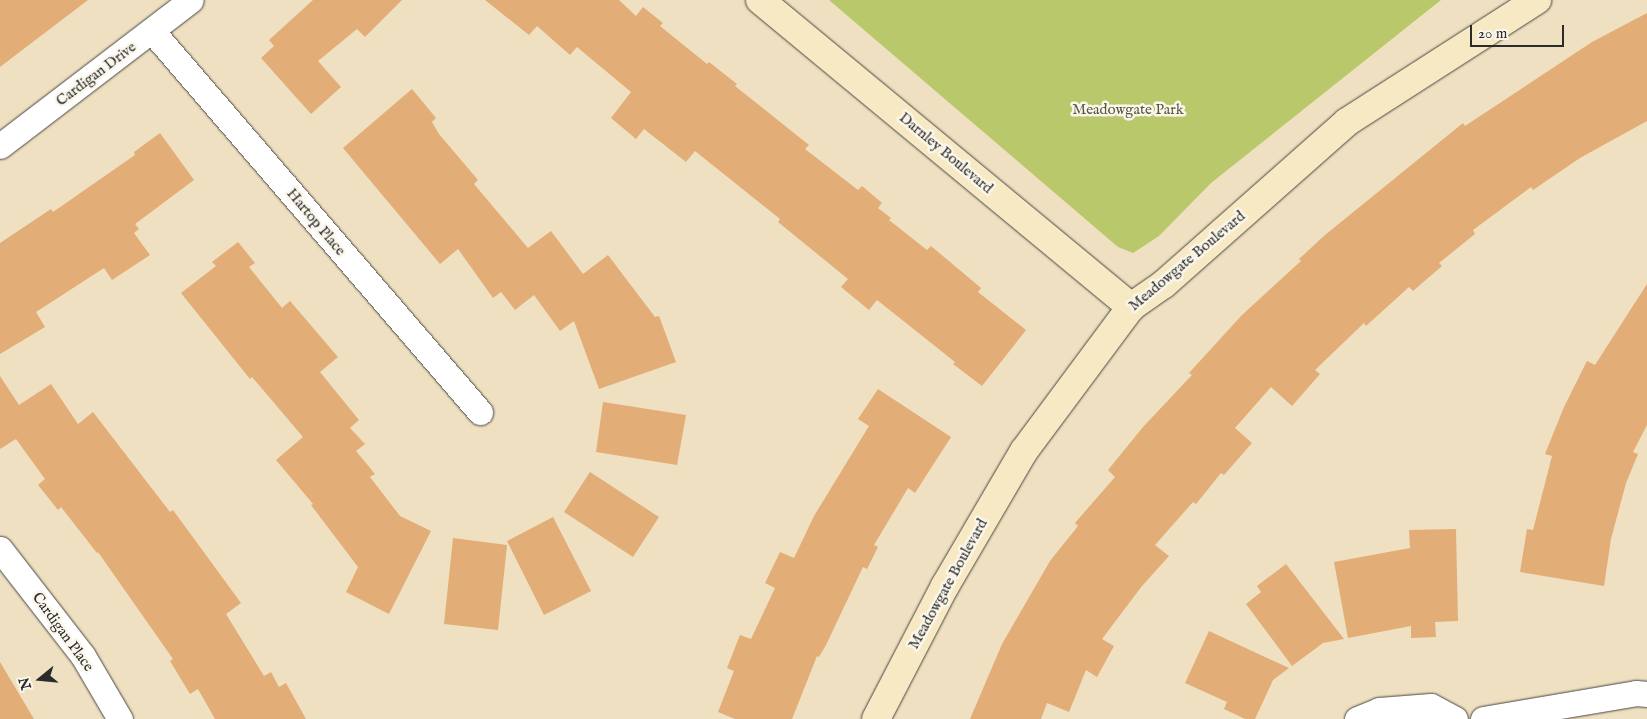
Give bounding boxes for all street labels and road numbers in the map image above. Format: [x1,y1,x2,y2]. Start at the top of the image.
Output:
street label: Cardigan Drive [52,38,140,110]
street label: Darnley Boulevard [895,109,997,197]
street label: Hartop Place [283,185,349,259]
street label: Meadowgate Boulevard [1125,207,1249,315]
street label: Meadowgate Boulevard [905,516,991,652]
street label: Cardigan Place [28,589,98,675]

